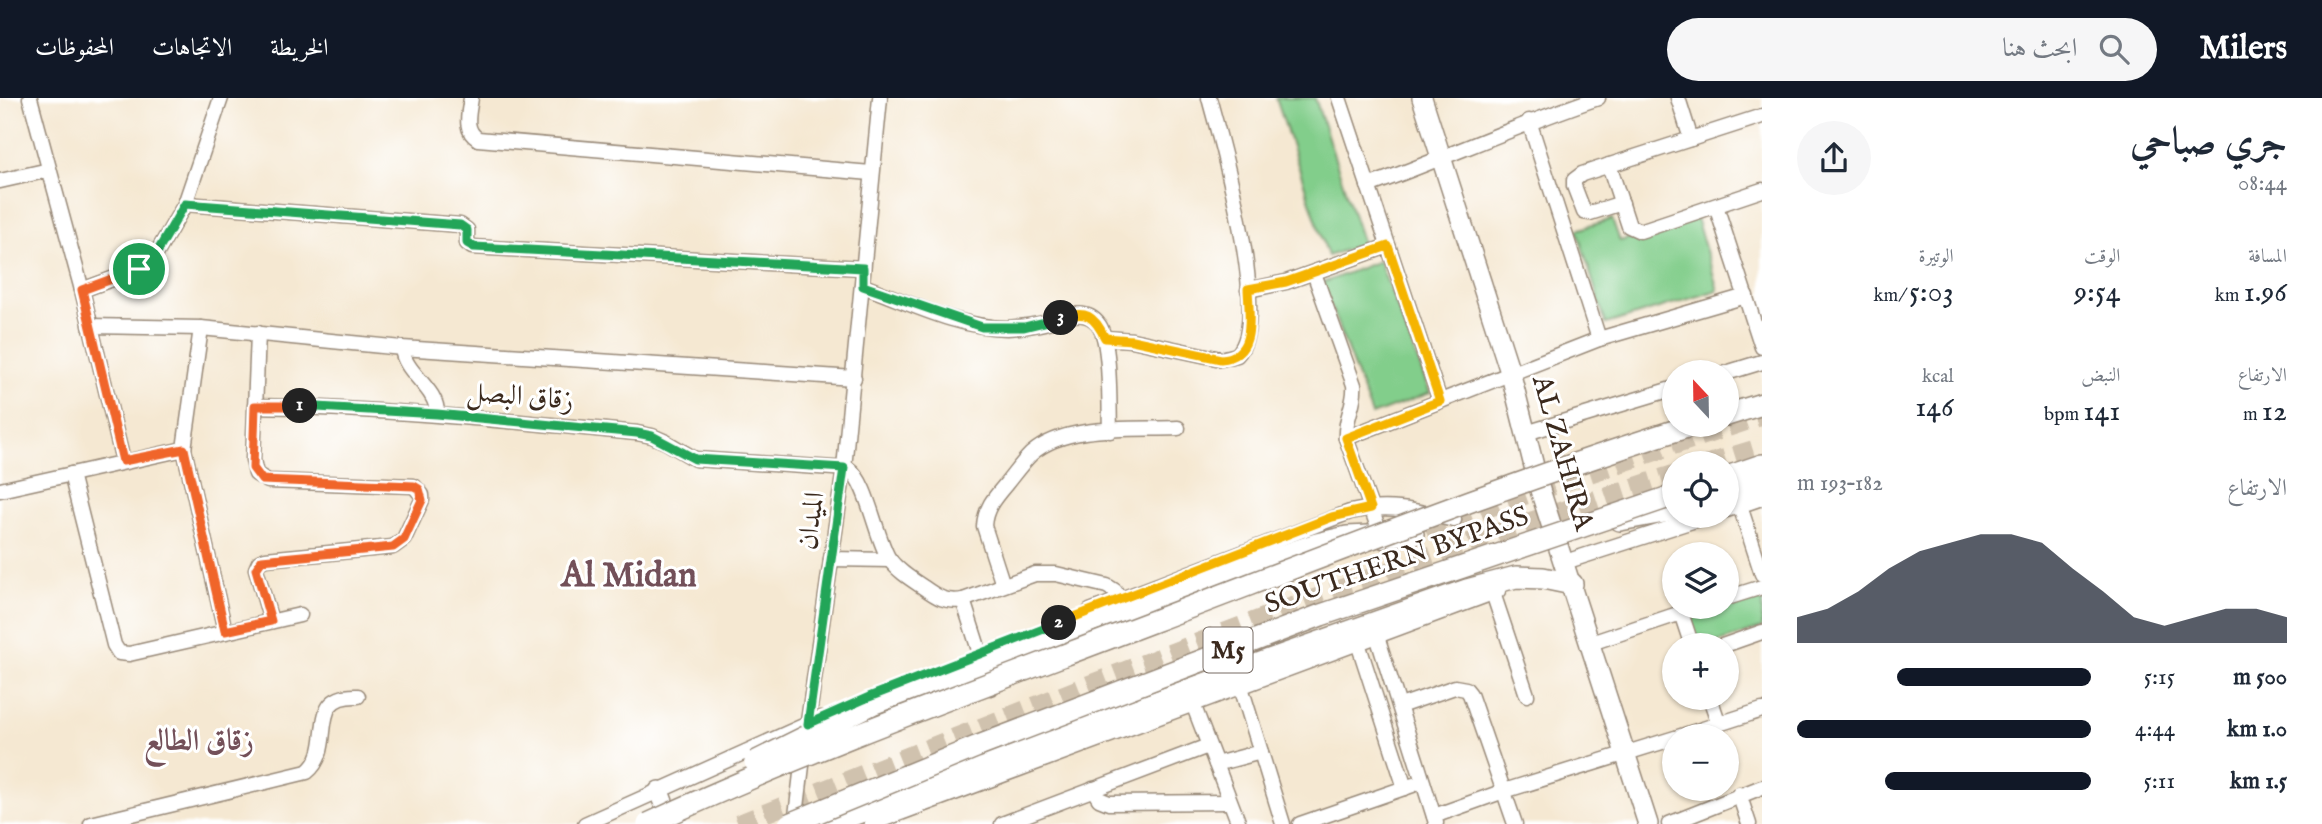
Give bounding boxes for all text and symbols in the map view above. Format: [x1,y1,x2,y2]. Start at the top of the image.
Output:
search box [1667,18,2157,81]
text: Milers [2199,28,2287,70]
icon: search [2095,30,2133,68]
text: ابحث هنا [2002,32,2077,65]
text: المحفوظات [35,33,114,64]
text: الاتجاهات [152,33,232,64]
text: الخريطة [270,33,329,64]
text: جري صباحي [2130,119,2287,167]
button: share [1797,121,1871,195]
text: 08:44 [2238,169,2287,198]
pin [109,239,169,299]
text: الوتيرة [1919,245,1954,269]
text: الوقت [2084,245,2120,269]
text: المسافة [2248,245,2287,269]
icon: arrive [120,250,158,288]
text: 5:03 [1909,274,1954,312]
text: 9:54 [2074,274,2120,312]
text: 1.96 [2244,274,2287,312]
text: /km [1873,284,1909,308]
text: km [2215,284,2244,308]
pin: 3 [1044,300,1078,336]
text: 3 [1057,305,1064,329]
north arrow [1662,360,1740,438]
map controls [1662,360,1739,801]
text: النبض [2081,364,2120,388]
text: الارتفاع [2238,364,2287,388]
text: kcal [1922,365,1954,389]
street label: AL ZAHIRA [1523,370,1601,536]
street label: زقاق البصل [465,375,575,419]
pin: 1 [282,388,318,424]
text: 146 [1915,389,1954,427]
text: 1 [296,393,303,417]
text: 141 [2083,393,2120,431]
text: 12 [2262,393,2287,431]
text: bpm [2044,403,2083,427]
text: m [2243,403,2262,427]
button: locate [1662,451,1739,528]
text: 182–193 m [1797,469,1883,498]
text: الارتفاع [2227,474,2287,503]
street label: الميدان [791,490,833,552]
street label: SOUTHERN BYPASS [1260,499,1534,623]
button: layers [1662,542,1739,619]
district label: Al Midan [559,554,697,599]
pin: 2 [1042,606,1076,640]
text: 2 [1054,610,1063,634]
road number: M5 [1204,628,1252,672]
button: + [1662,633,1739,710]
text: 5:15 [2144,663,2175,692]
text: 500 m [2233,663,2287,692]
text: 4:44 [2135,715,2175,744]
text: 1.0 km [2227,715,2287,744]
district label: زقاق الطالع [144,723,254,767]
button: − [1662,724,1739,801]
text: 5:11 [2143,767,2175,796]
text: 1.5 km [2230,767,2287,796]

